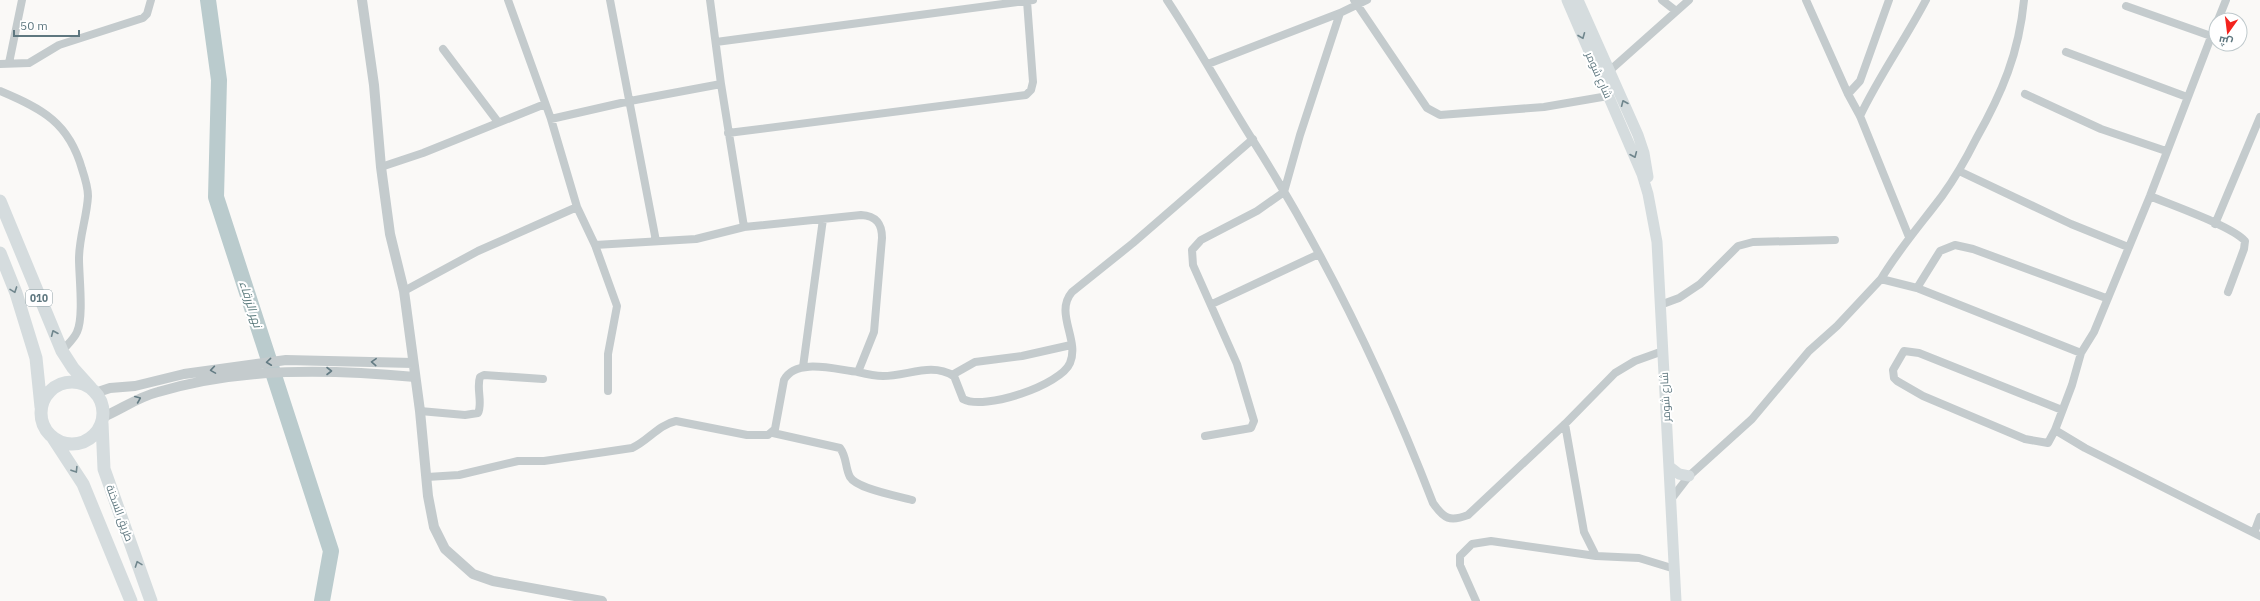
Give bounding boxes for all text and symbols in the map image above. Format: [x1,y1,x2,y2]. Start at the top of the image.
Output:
scale bar [14,12,79,38]
north arrow [2208,12,2248,52]
text: 50 m [20,18,48,33]
one-way arrow [1577,32,1585,39]
text: ش [2217,33,2234,50]
street label: شارع شومر [1581,49,1616,101]
one-way arrow [1621,100,1629,108]
one-way arrow [1630,151,1638,158]
water label: نهر الزرقاء [236,279,266,331]
one-way arrow [9,286,18,293]
road number: 010 [26,290,52,306]
one-way arrow [51,329,59,337]
one-way arrow [266,357,272,366]
one-way arrow [371,357,378,366]
one-way arrow [210,365,216,374]
one-way arrow [326,367,332,376]
street label: شارع شومر [1657,372,1674,423]
one-way arrow [133,396,141,404]
one-way arrow [70,466,77,473]
street label: طريق السخنة [103,483,137,543]
one-way arrow [135,561,143,568]

